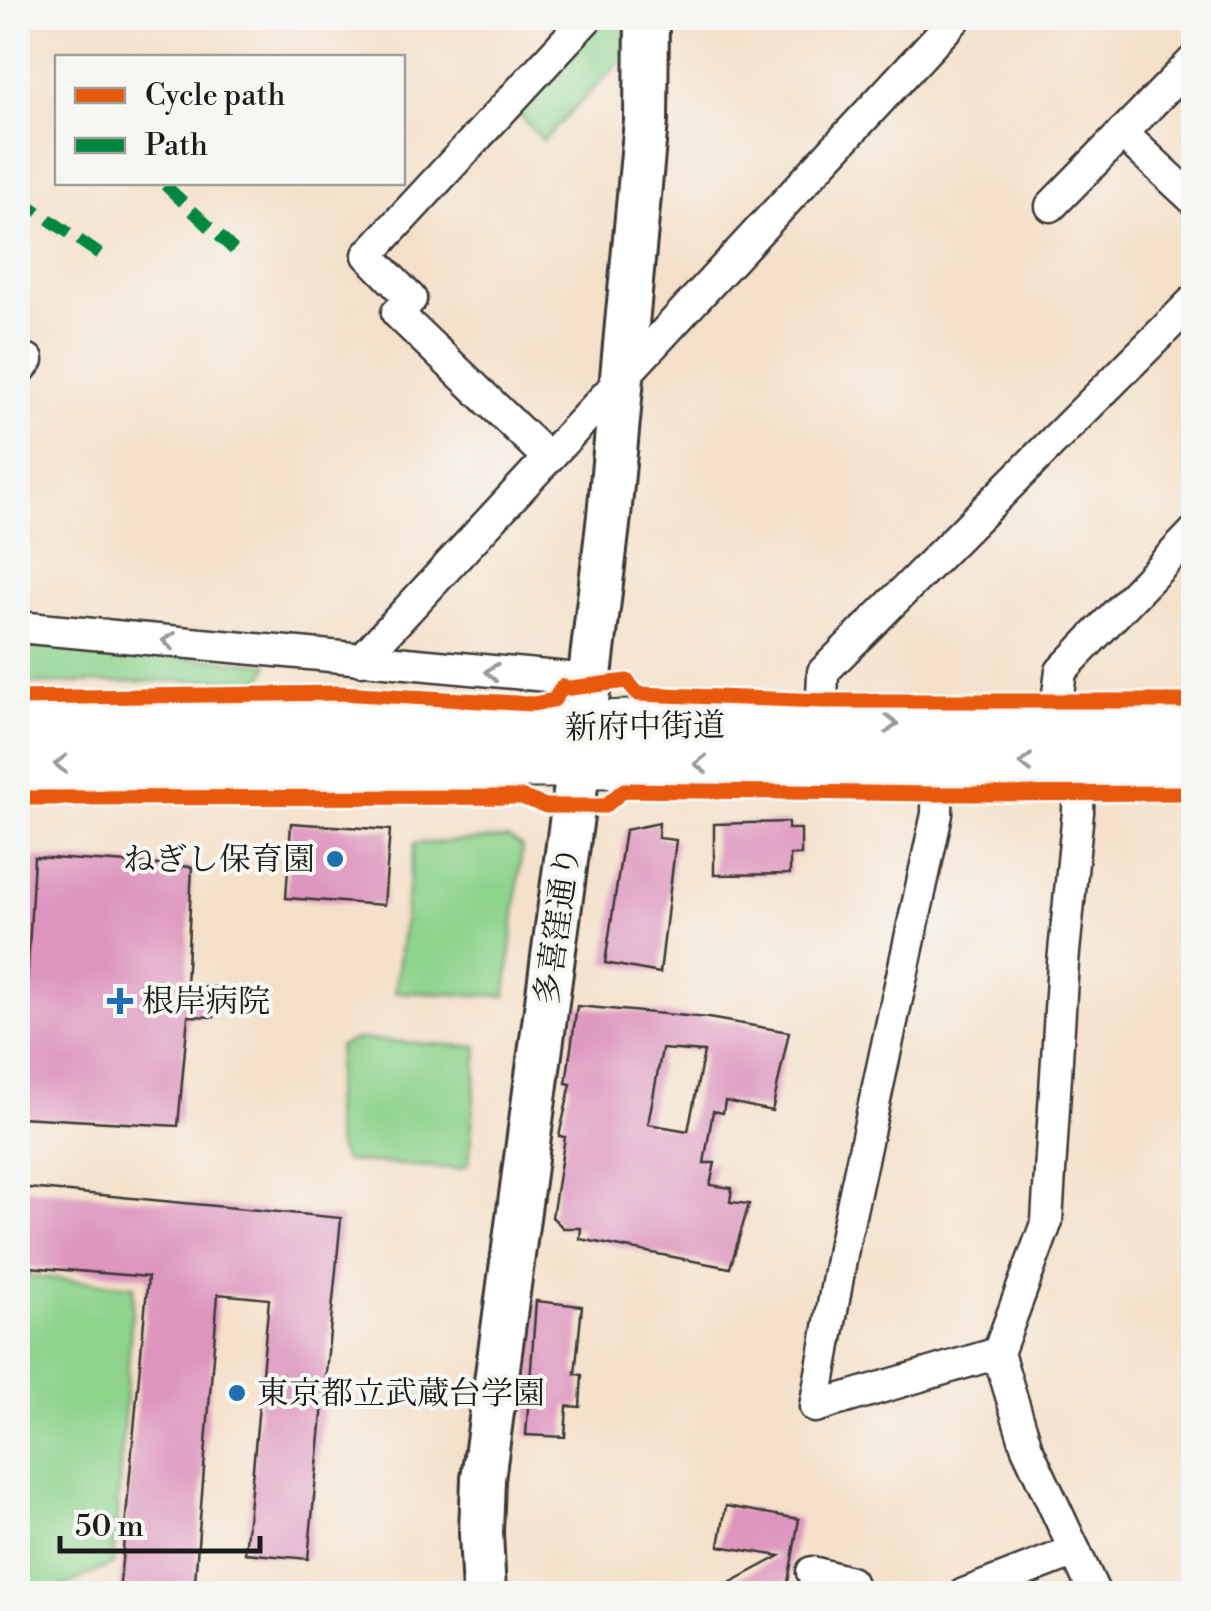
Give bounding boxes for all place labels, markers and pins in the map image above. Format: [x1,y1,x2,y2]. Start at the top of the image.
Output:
place label: ねぎし保育園 [123,840,315,880]
marker: ねぎし保育園 [324,848,346,870]
place label: 根岸病院 [142,982,270,1022]
marker: 根岸病院 [107,988,133,1014]
place label: 東京都立武蔵台学園 [257,1374,545,1414]
marker: 東京都立武蔵台学園 [226,1382,248,1404]

